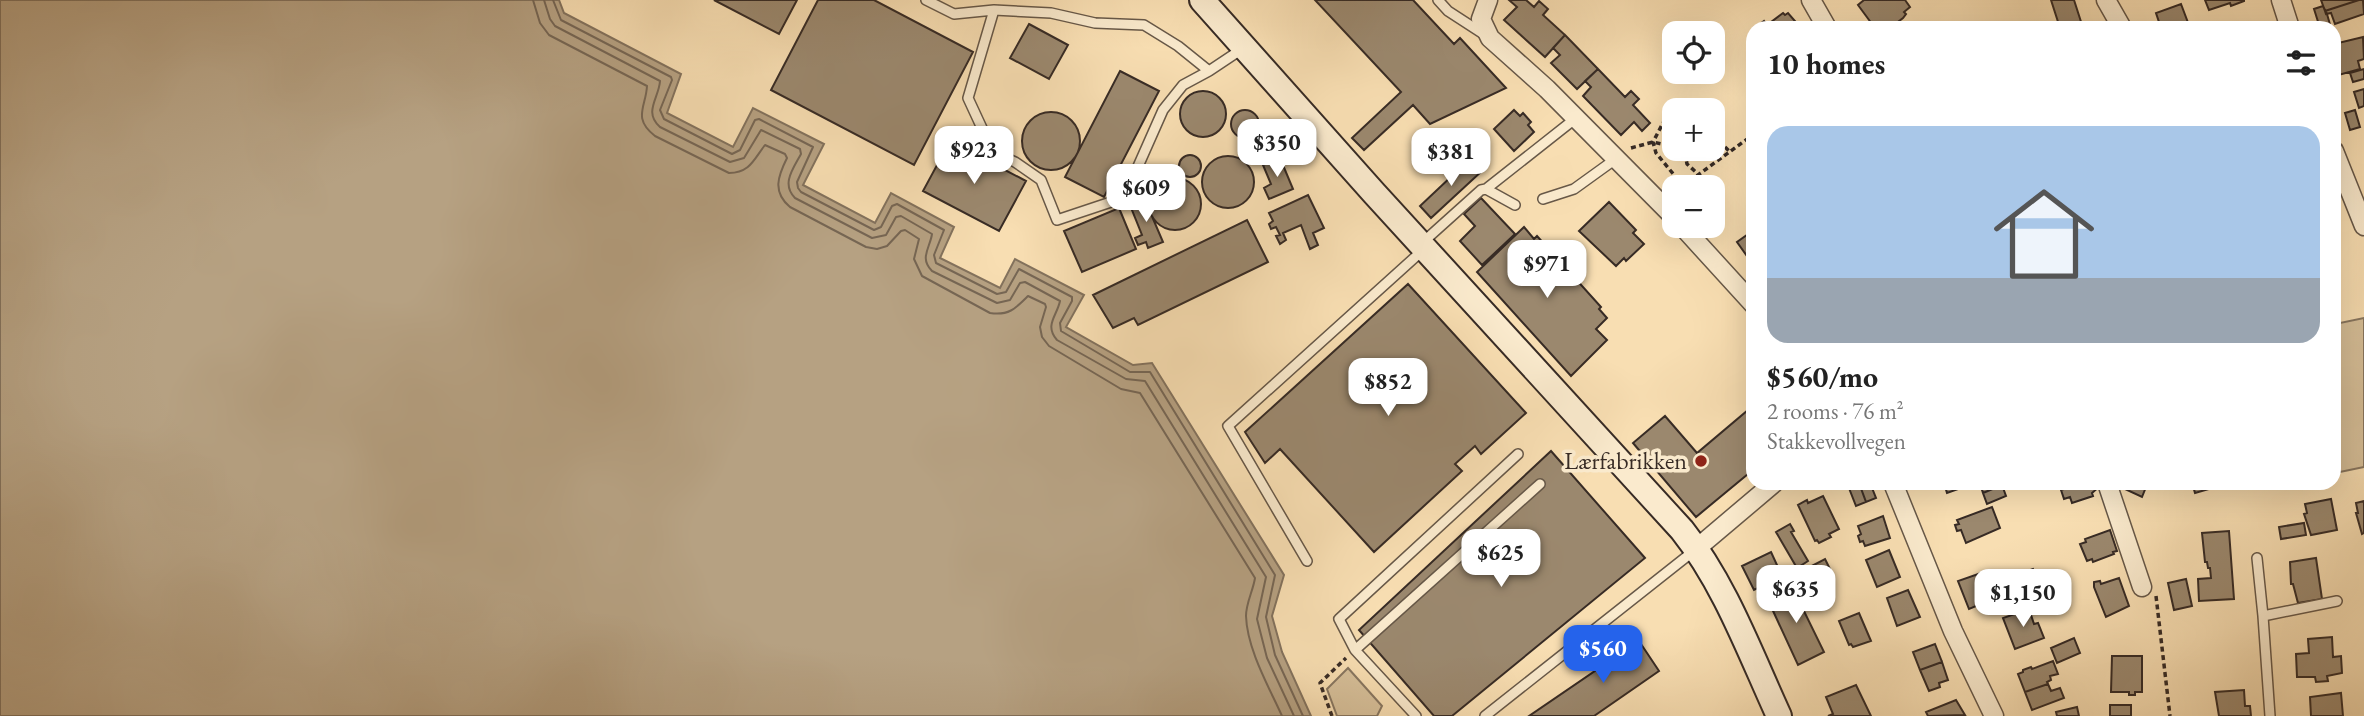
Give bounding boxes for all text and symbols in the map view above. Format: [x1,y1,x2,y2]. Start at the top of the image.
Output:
map controls [1662,21,1725,238]
button: locate [1662,21,1725,84]
text: 10 homes [1767,44,1885,83]
icon: filters [2282,44,2320,82]
button: + [1662,98,1725,161]
pin: $350 [1236,120,1318,179]
pin: $923 [933,127,1015,186]
text: $350 [1253,127,1301,157]
pin: $381 [1410,128,1492,188]
text: $923 [950,134,998,164]
text: $381 [1427,136,1475,166]
pin: $609 [1105,164,1187,224]
icon: home [1981,171,2107,297]
text: $609 [1122,172,1170,202]
button: − [1662,175,1725,238]
pin: $971 [1506,240,1588,300]
text: $971 [1523,248,1571,278]
text: $560/mo [1767,357,1878,396]
pin: $852 [1347,358,1429,418]
text: $852 [1364,366,1412,396]
text: 2 rooms · 76 m² [1767,396,1904,426]
text: Stakkevollvegen [1767,426,1906,456]
place label: Lærfabrikken [1564,445,1687,476]
marker: Lærfabrikken [1693,453,1709,469]
pin: $625 [1460,530,1542,589]
text: $625 [1477,537,1525,567]
pin: $635 [1755,566,1837,625]
pin: $1,150 [1966,570,2080,629]
text: $635 [1772,573,1820,603]
text: $1,150 [1991,577,2055,607]
pin: $560 [1562,626,1644,685]
text: $560 [1579,633,1627,663]

